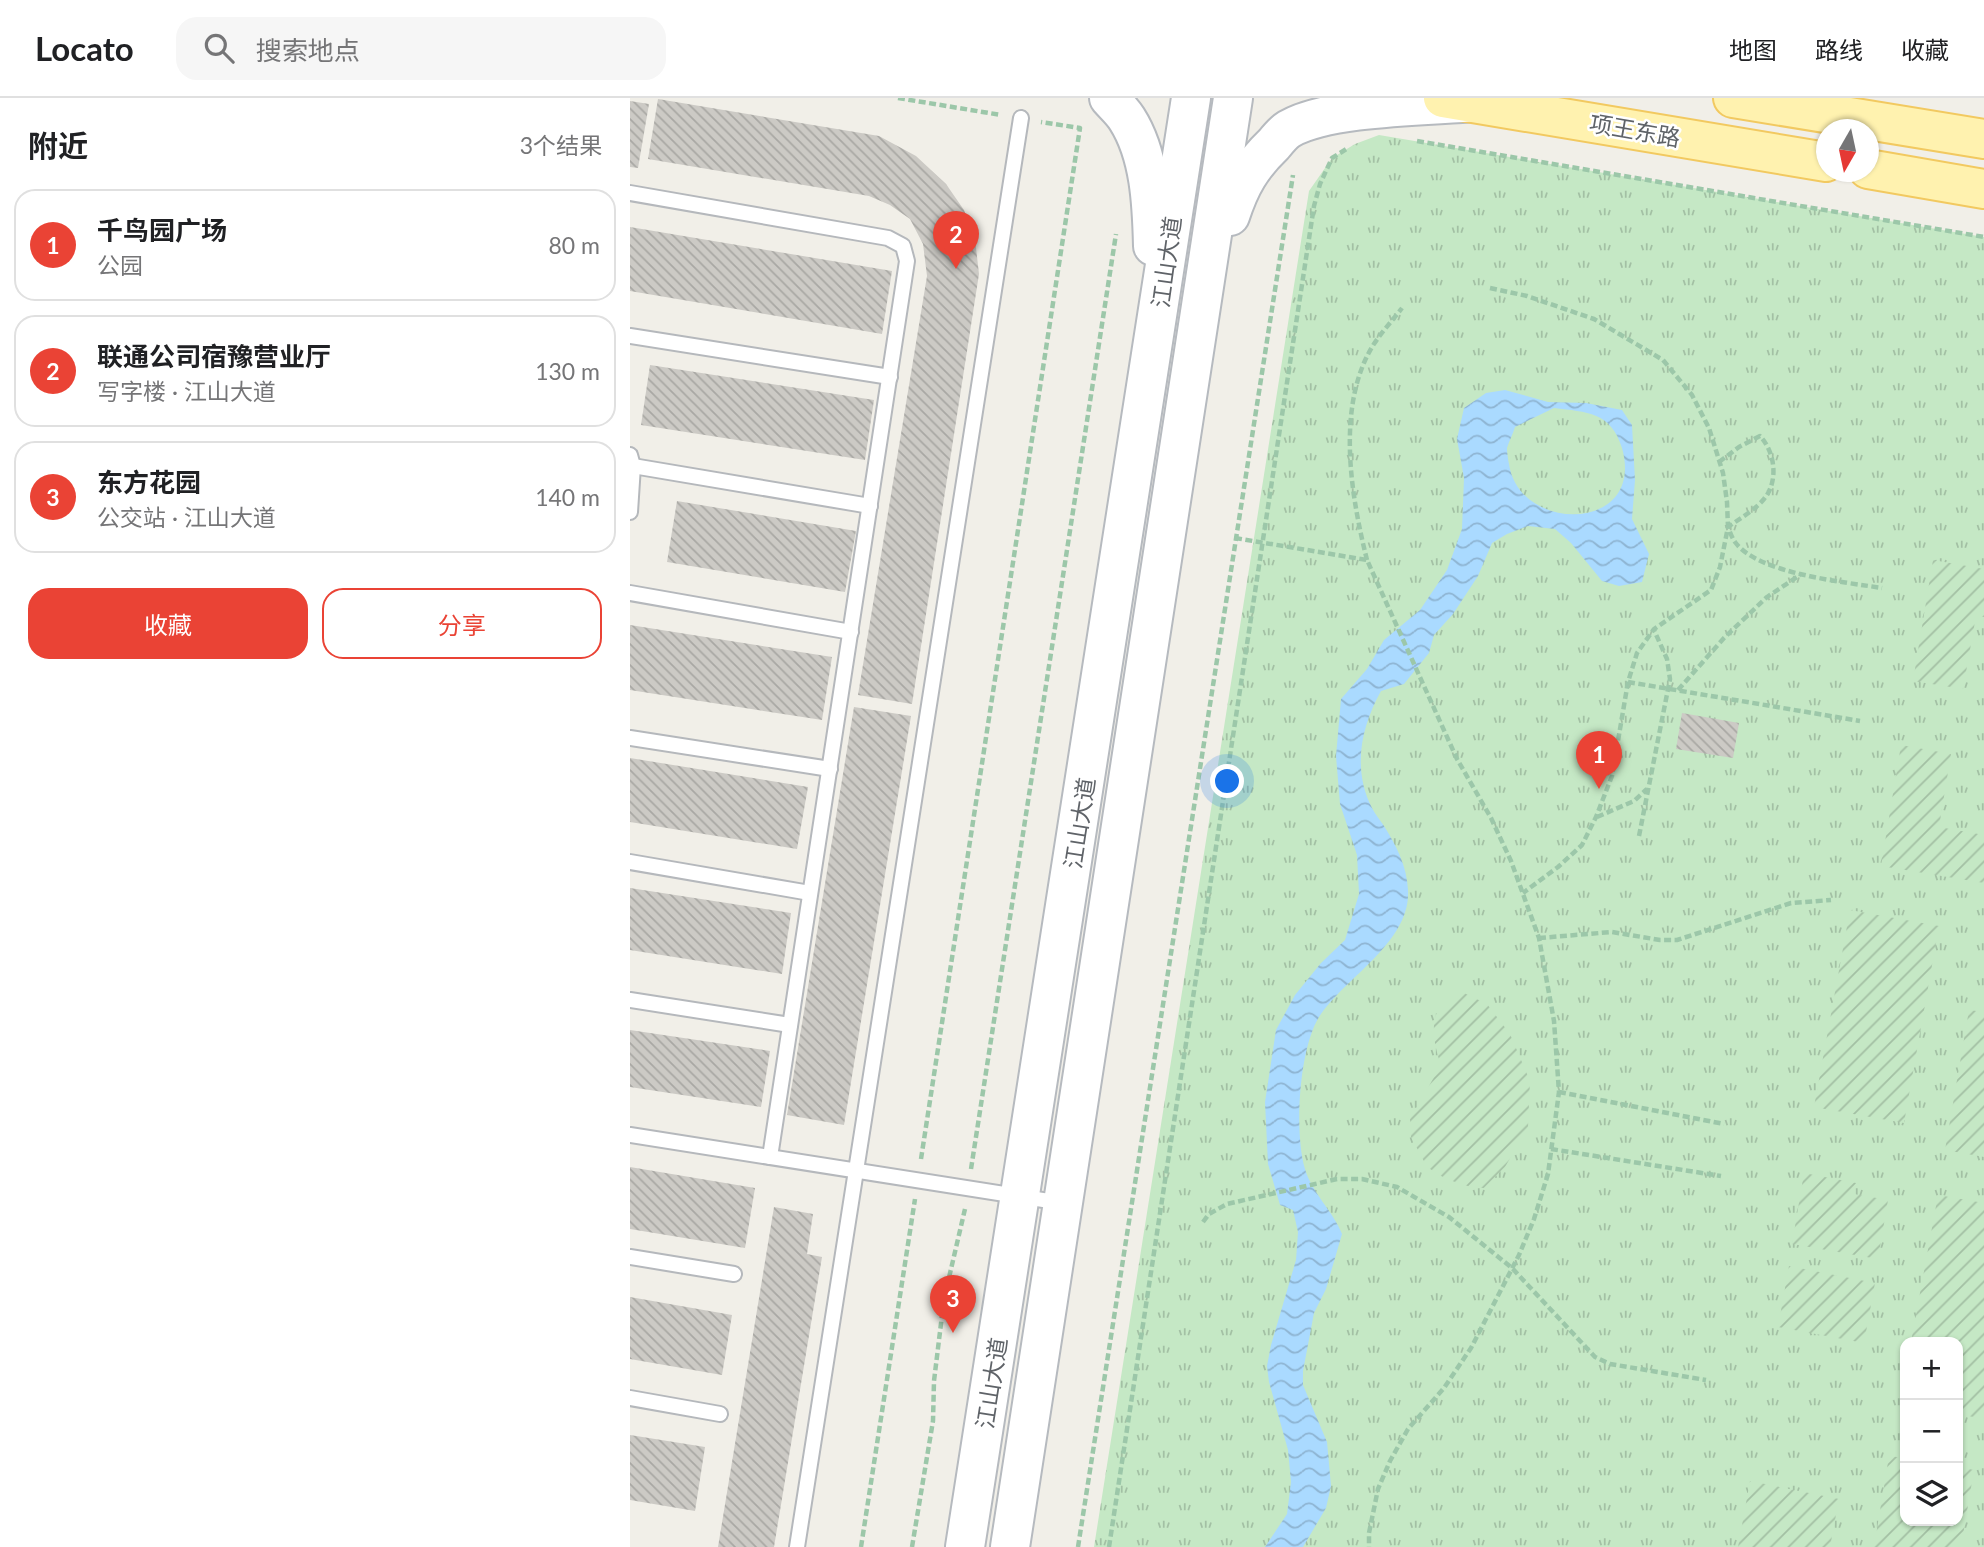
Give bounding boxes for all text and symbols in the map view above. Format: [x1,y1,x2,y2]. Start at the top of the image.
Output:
search box [176,17,666,80]
text: Locato [35,28,134,68]
icon: search [200,29,238,67]
text: 搜索地点 [256,34,360,66]
text: 地图 [1729,35,1777,64]
text: 路线 [1815,35,1863,64]
text: 收藏 [1901,35,1949,64]
street label: 项王东路 [1587,108,1683,152]
north arrow [1816,119,1879,182]
text: 附近 [28,127,88,163]
text: 3个结果 [520,131,602,159]
pin: 2 [933,211,979,269]
text: 千鸟园广场 [97,214,227,246]
street label: 江山大道 [1146,214,1186,310]
text: 1 [46,231,60,259]
text: 80 m [549,231,600,259]
text: 公园 [97,251,143,279]
text: 联通公司宿豫营业厅 [97,340,331,372]
text: 2 [46,357,60,385]
text: 130 m [535,357,600,385]
text: 写字楼 · 江山大道 [97,377,276,405]
text: 东方花园 [97,466,201,498]
text: 3 [46,483,60,511]
text: 140 m [535,483,600,511]
text: 公交站 · 江山大道 [97,503,276,531]
button: 收藏 [28,588,308,659]
button: 分享 [322,588,602,659]
pin: 1 [1576,731,1622,789]
your location [1210,764,1244,798]
street label: 江山大道 [1058,775,1100,871]
pin: 3 [930,1275,976,1333]
street label: 江山大道 [970,1335,1012,1431]
map controls [1900,1337,1963,1526]
button: + [1900,1337,1963,1400]
button: − [1900,1400,1963,1463]
button: layers [1900,1463,1963,1526]

